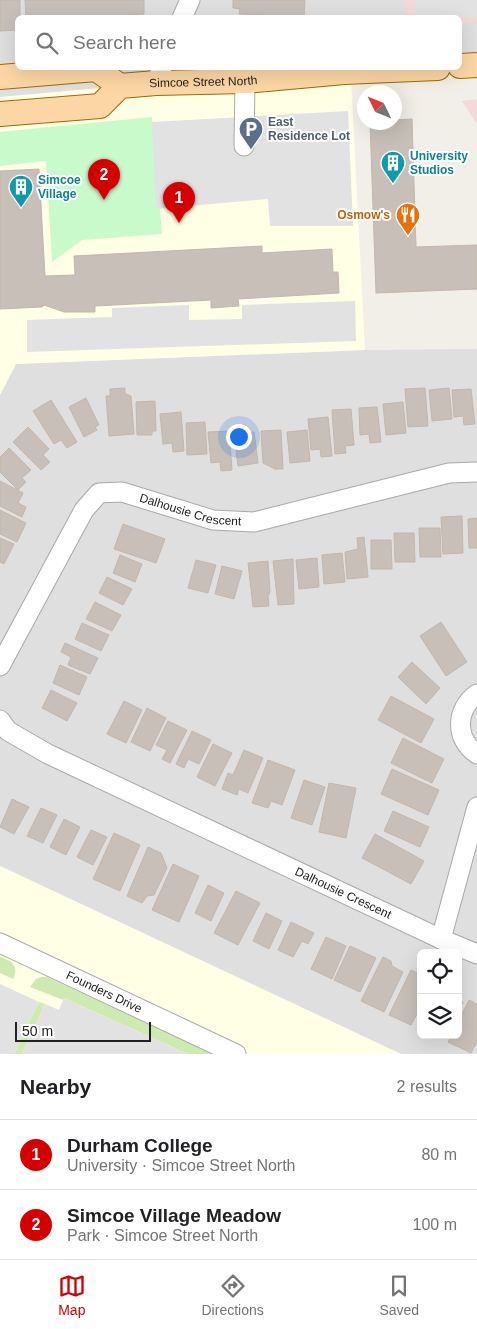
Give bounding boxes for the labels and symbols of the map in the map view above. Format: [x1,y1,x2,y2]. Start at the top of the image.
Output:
street label: Simcoe Street North [149,73,258,91]
north arrow [357,85,402,130]
place label: East Residence Lot [268,115,350,143]
parking icon: East Residence Lot [238,116,264,150]
place label: University Studios [410,149,468,177]
building icon: University Studios [380,150,406,184]
pin: 2 [88,159,120,200]
place label: Simcoe Village [38,173,81,201]
building icon: Simcoe Village [8,174,34,208]
pin: 1 [163,182,195,223]
restaurant icon: Osmow's [395,202,421,236]
place label: Osmow's [337,208,390,222]
your location [226,424,252,450]
street label: Dalhousie Crescent [138,491,242,528]
street label: Dalhousie Crescent [293,864,394,922]
street label: Founders Drive [64,968,144,1016]
scale bar [15,1019,151,1042]

